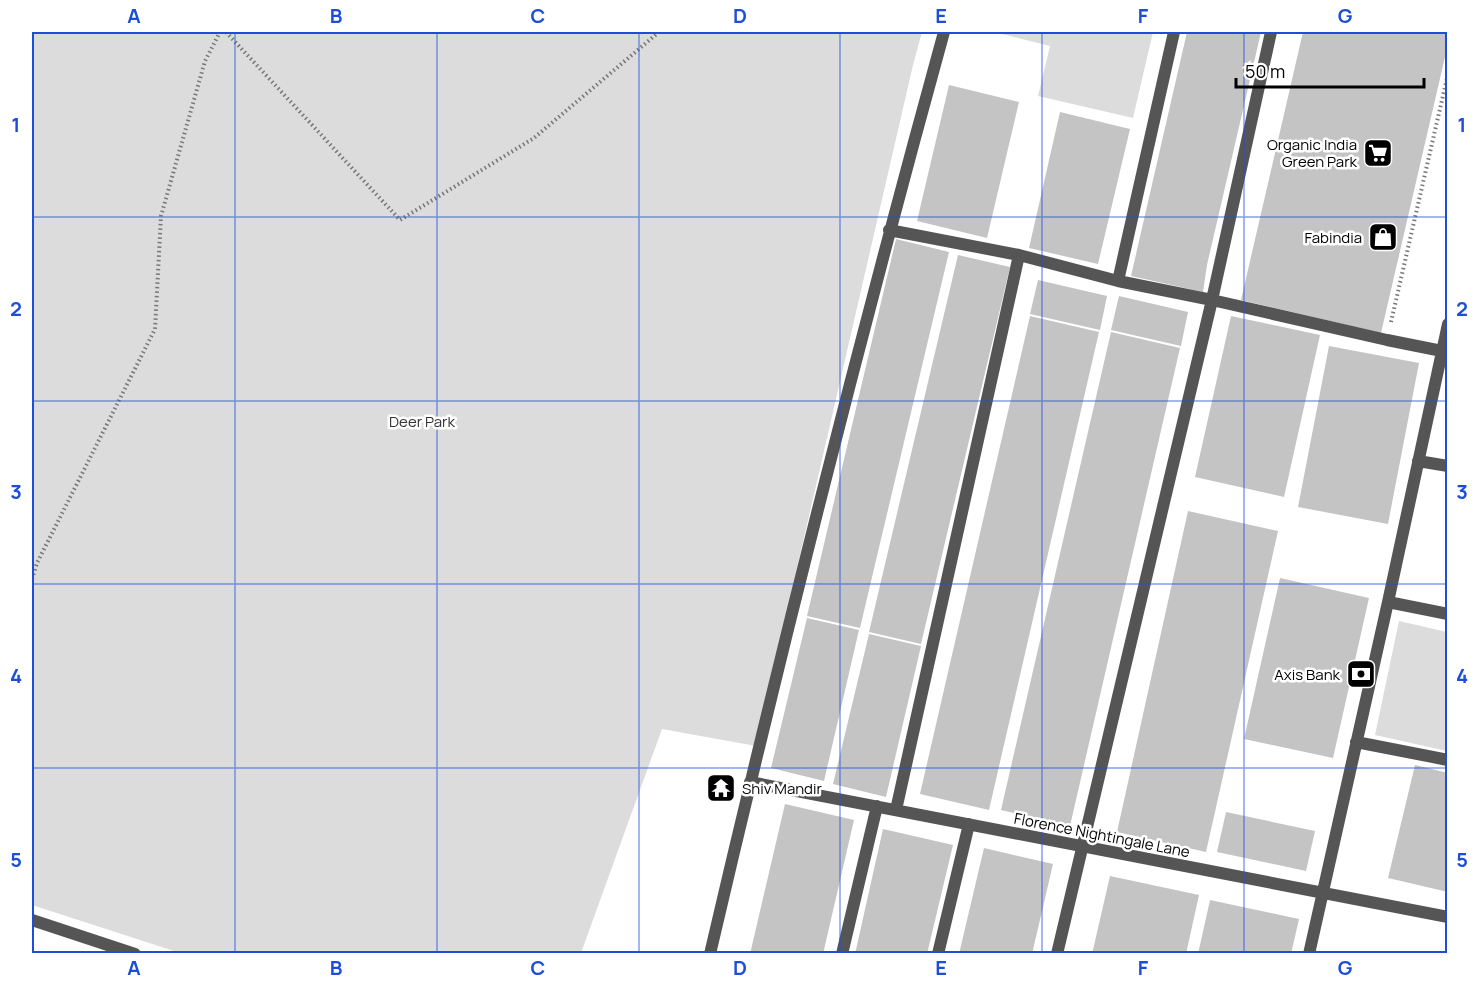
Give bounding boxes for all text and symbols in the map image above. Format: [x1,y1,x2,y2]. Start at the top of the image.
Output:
text: A [127,2,141,29]
text: B [330,2,343,29]
text: C [531,2,545,29]
text: D [733,2,747,29]
text: E [935,2,947,29]
text: F [1138,2,1149,29]
text: G [1338,2,1353,29]
scale bar [1236,51,1424,89]
text: 50 m [1245,59,1285,83]
text: 1 [12,111,20,138]
text: 1 [1458,111,1466,138]
place label: Organic India Green Park [1267,134,1358,172]
supermarket icon: Organic India Green Park [1362,137,1394,169]
shop icon: Fabindia [1367,221,1399,253]
place label: Fabindia [1304,227,1362,248]
text: 2 [10,295,22,322]
text: 2 [1456,295,1468,322]
park label: Deer Park [389,411,456,432]
text: 3 [10,478,22,505]
text: 3 [1456,478,1468,505]
bank icon: Axis Bank [1345,658,1377,690]
text: 4 [10,662,22,689]
text: 4 [1456,662,1468,689]
place label: Axis Bank [1274,664,1341,685]
temple icon: Shiv Mandir [705,772,737,804]
place label: Shiv Mandir [742,778,822,799]
street label: Florence Nightingale Lane [1012,808,1192,862]
text: 5 [10,846,22,873]
text: 5 [1456,846,1468,873]
text: A [127,954,141,981]
text: B [330,954,343,981]
text: C [531,954,545,981]
text: D [733,954,747,981]
text: E [935,954,947,981]
text: F [1138,954,1149,981]
text: G [1338,954,1353,981]

